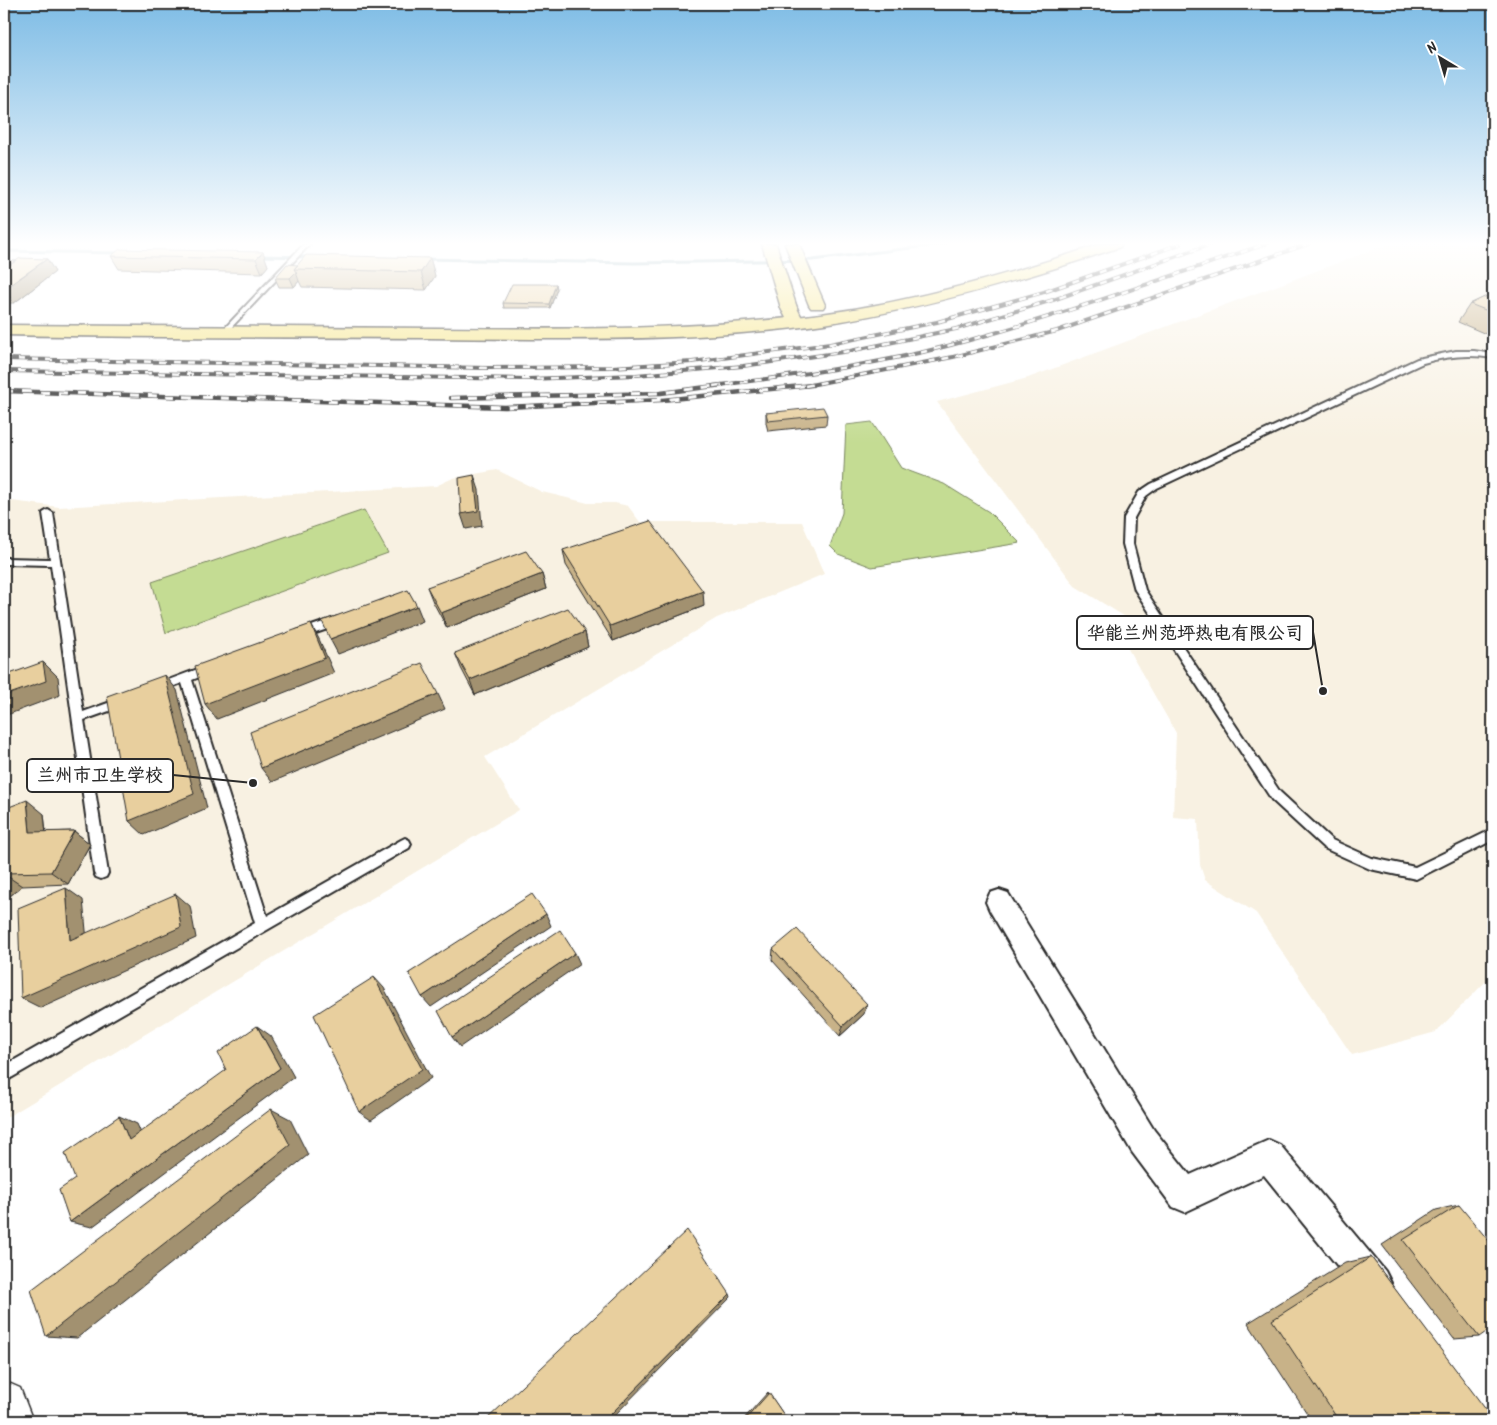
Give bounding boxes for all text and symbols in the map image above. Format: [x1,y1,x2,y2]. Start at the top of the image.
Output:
north arrow [1414,32,1464,82]
text: N [1422,37,1443,60]
callout: 华能兰州范坪热电有限公司 [1077,616,1313,649]
text: 华能兰州范坪热电有限公司 [1087,620,1303,649]
callout: 兰州市卫生学校 [27,759,173,792]
text: 兰州市卫生学校 [37,762,163,791]

